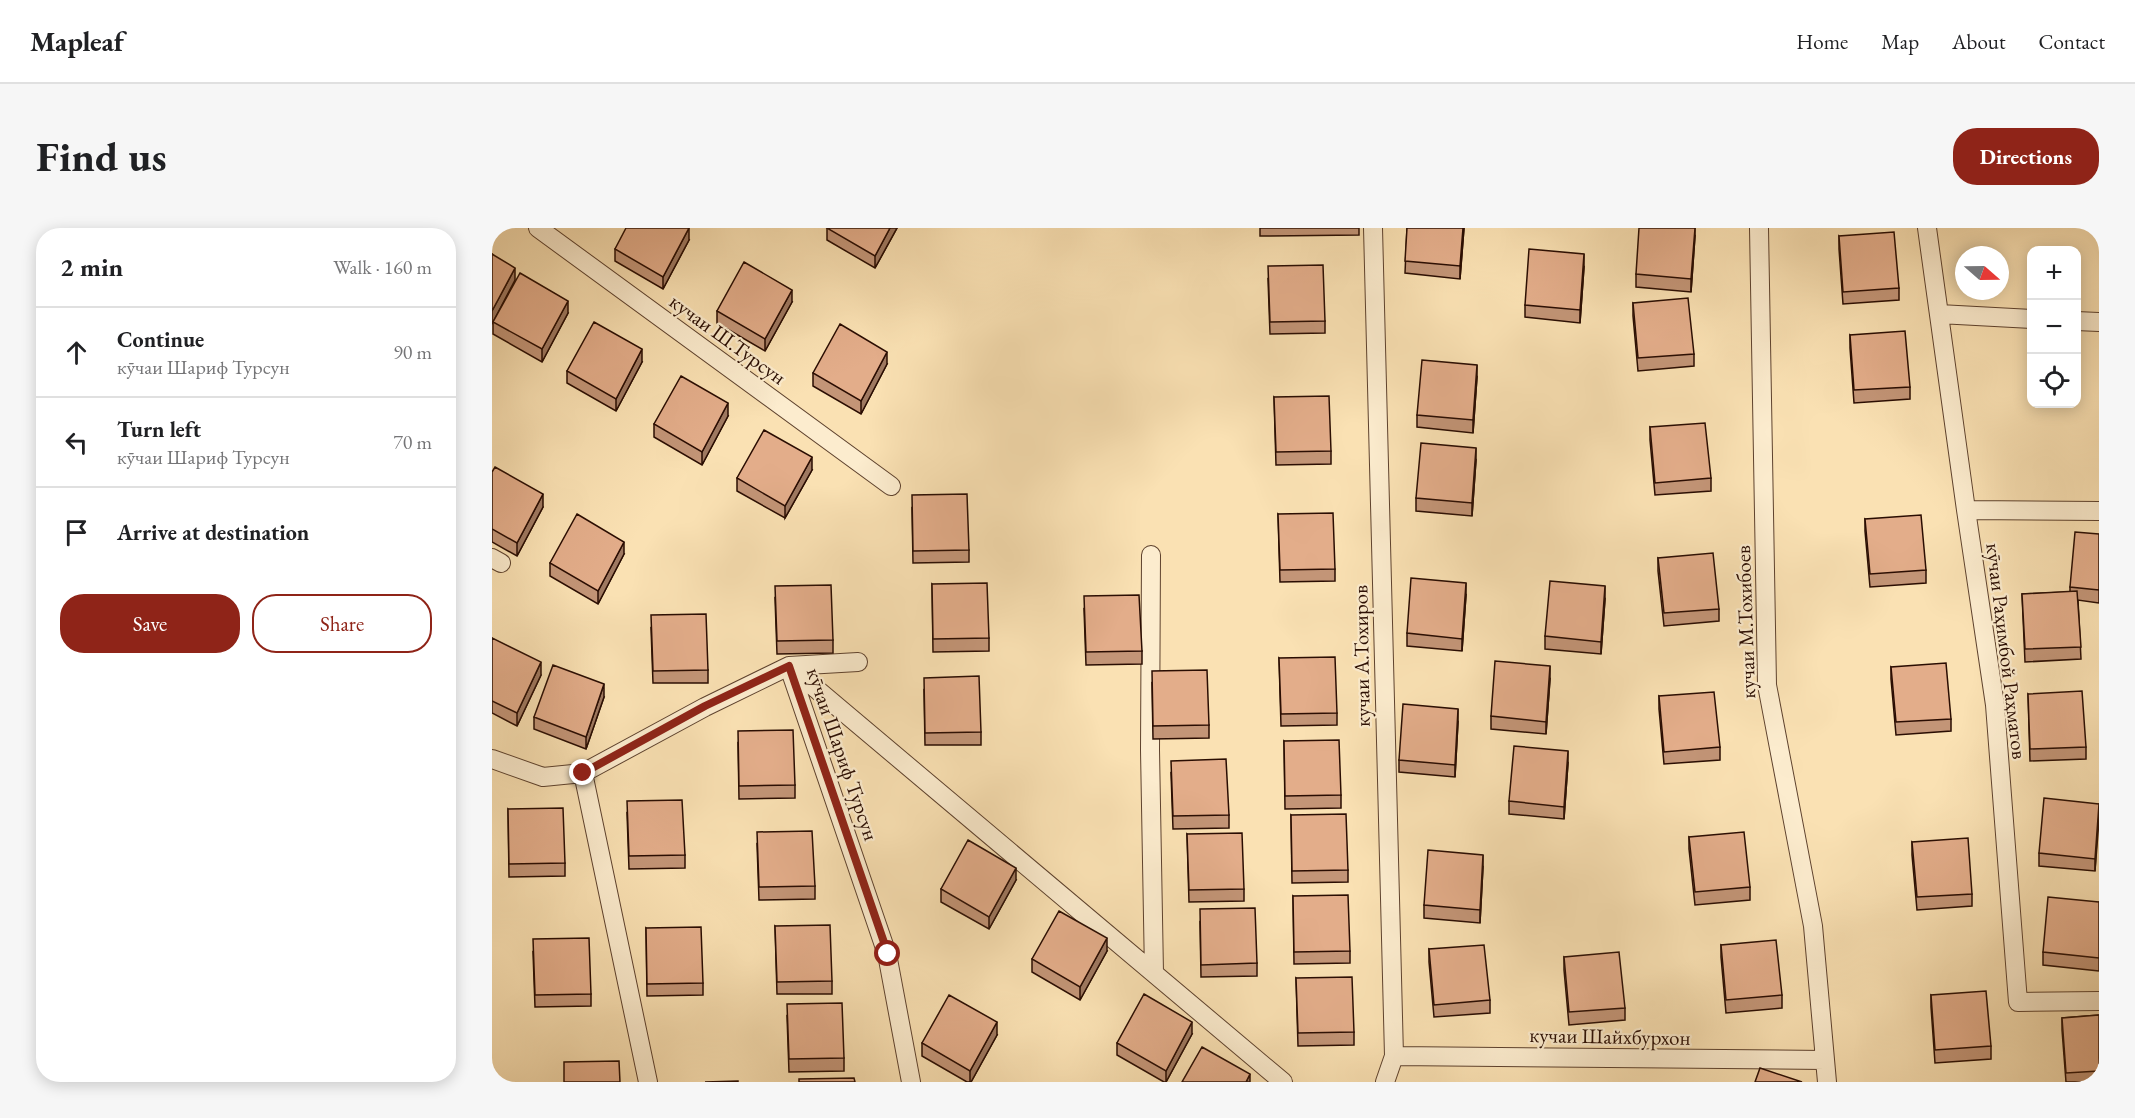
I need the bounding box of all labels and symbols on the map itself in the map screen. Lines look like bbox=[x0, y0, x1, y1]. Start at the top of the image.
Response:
north arrow bbox=[1955, 246, 2009, 300]
street label: кучаи Ш.Турсун bbox=[664, 288, 792, 390]
street label: кӯчаи Раҳимбой Раҳматов bbox=[1980, 541, 2034, 761]
street label: кучаи М.Тохибоев bbox=[1729, 545, 1761, 699]
street label: кучаи А.Тохиров bbox=[1346, 585, 1376, 727]
street label: кӯчаи Шариф Турсун bbox=[801, 664, 885, 844]
route end bbox=[569, 759, 595, 785]
route start bbox=[874, 940, 900, 966]
street label: кучаи Шайхбурхон bbox=[1529, 1021, 1691, 1051]

